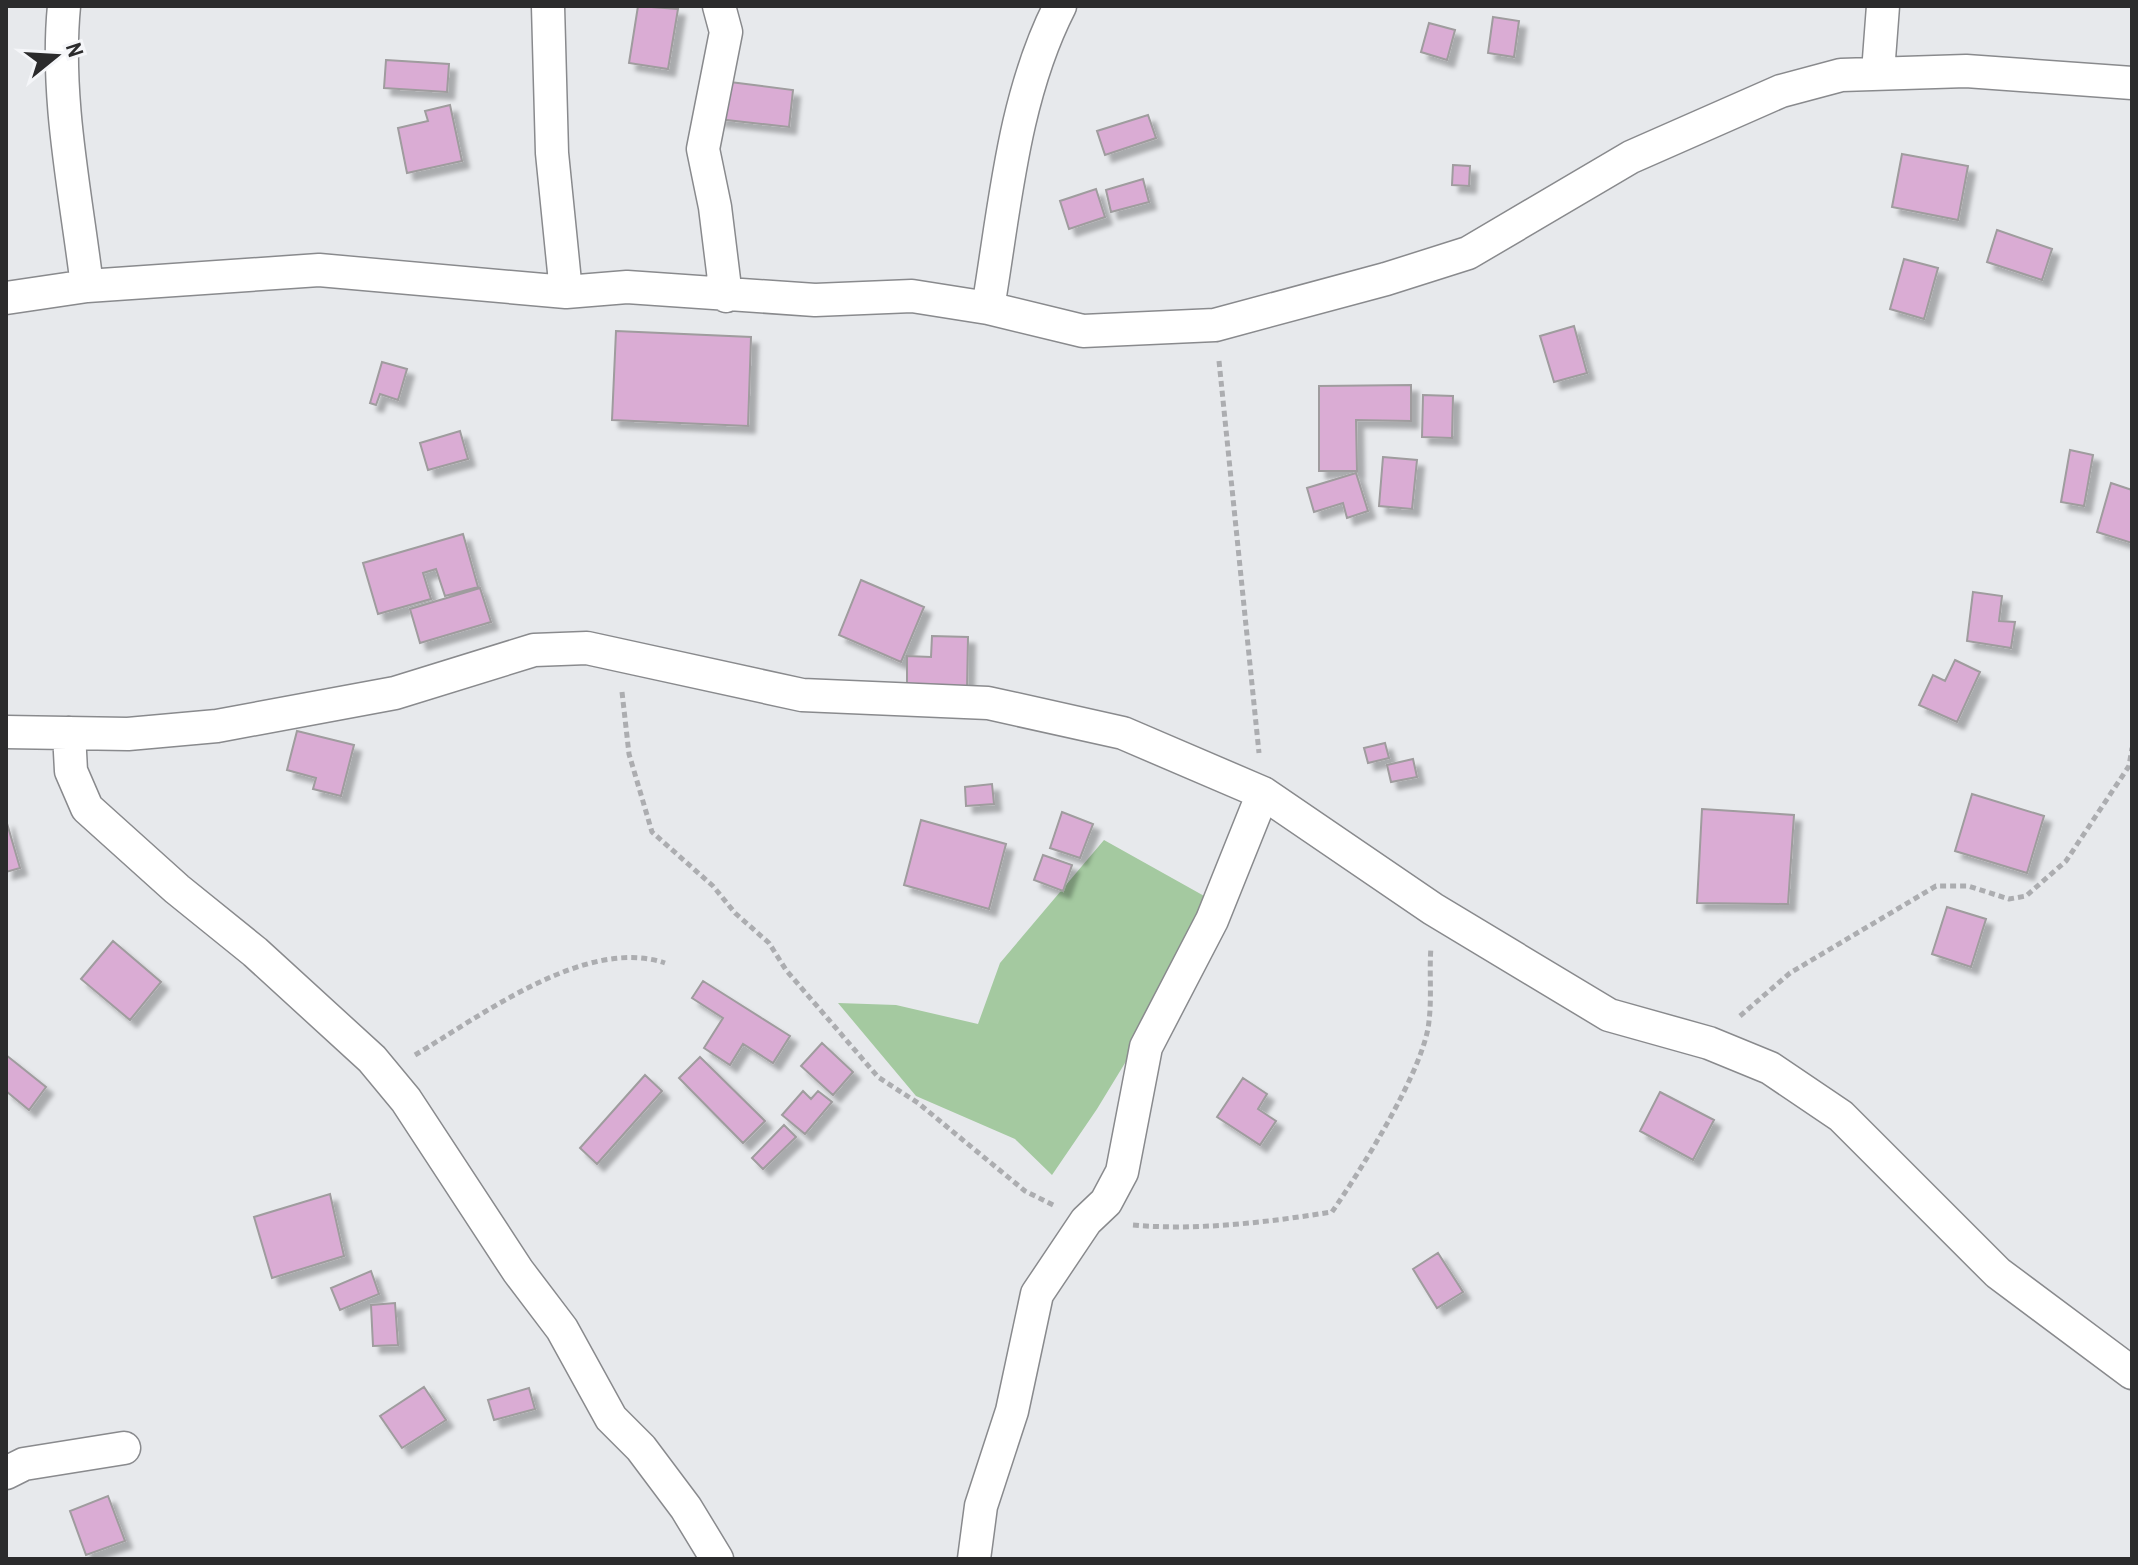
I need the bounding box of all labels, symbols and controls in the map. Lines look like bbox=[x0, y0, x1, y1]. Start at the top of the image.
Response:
north arrow bbox=[16, 16, 96, 96]
text: N bbox=[59, 39, 91, 61]

